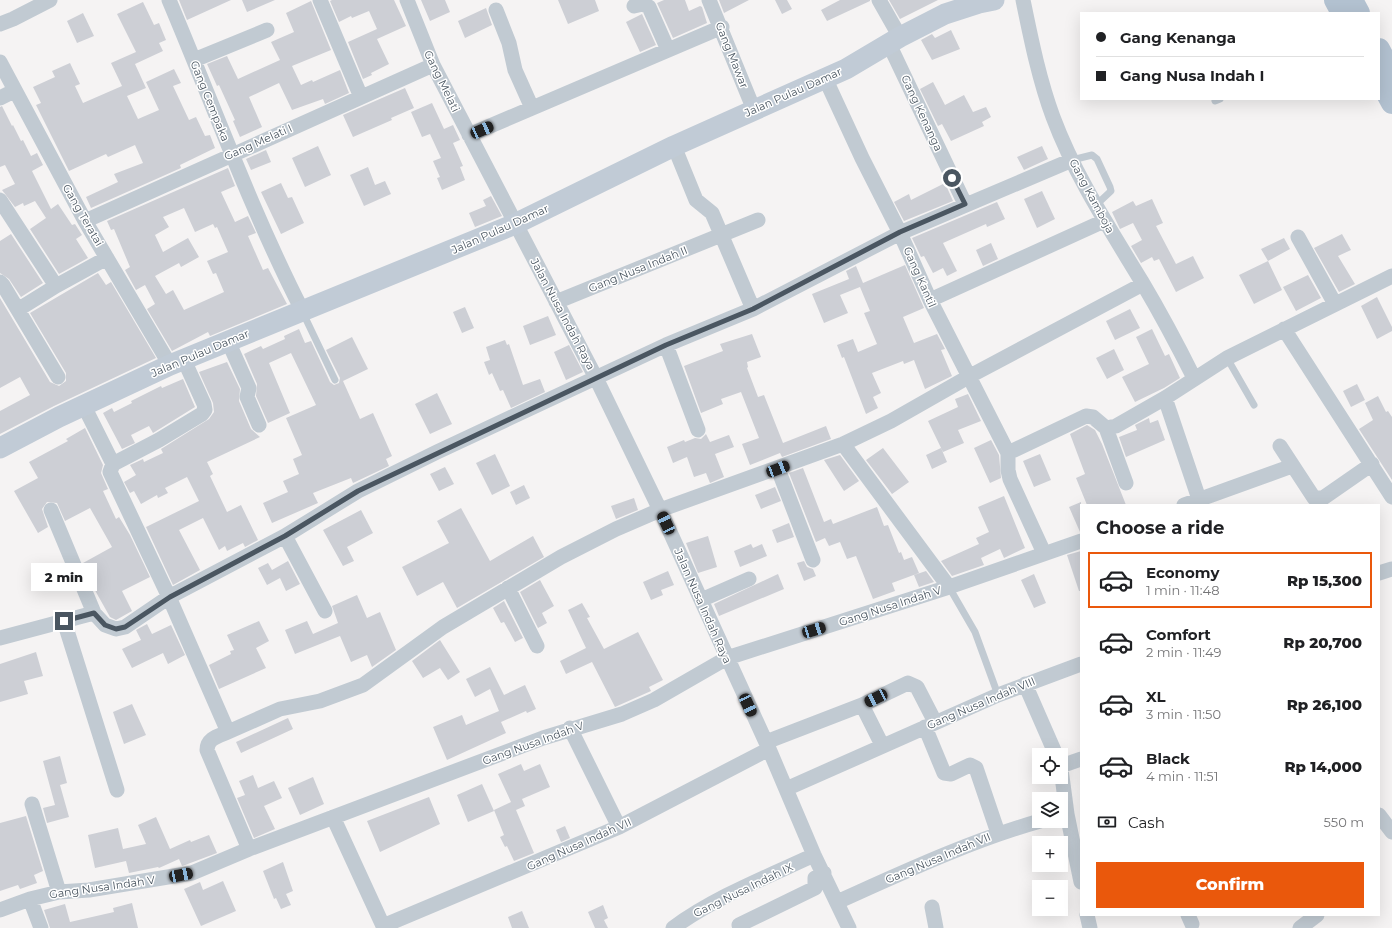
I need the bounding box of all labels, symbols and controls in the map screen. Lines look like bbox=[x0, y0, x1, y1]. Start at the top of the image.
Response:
street label: Gang Mawar bbox=[712, 20, 752, 90]
text: Gang Kenanga bbox=[1120, 28, 1236, 47]
street label: Gang Melati bbox=[421, 48, 463, 114]
street label: Gang Cempaka bbox=[187, 59, 233, 143]
street label: Jalan Pulau Damar bbox=[741, 64, 844, 120]
text: Gang Nusa Indah I bbox=[1120, 66, 1264, 85]
street label: Gang Kenanga bbox=[898, 73, 946, 153]
car bbox=[469, 120, 495, 140]
street label: Gang Melati I bbox=[222, 121, 294, 163]
street label: Gang Kamboja bbox=[1066, 156, 1118, 236]
route start bbox=[943, 169, 961, 187]
street label: Gang Teratai bbox=[60, 181, 106, 249]
street label: Jalan Pulau Damar bbox=[448, 201, 551, 257]
street label: Gang Nusa Indah II bbox=[586, 243, 690, 295]
street label: Gang Kantil bbox=[900, 245, 940, 309]
street label: Jalan Nusa Indah Raya bbox=[527, 255, 598, 372]
street label: Jalan Pulau Damar bbox=[148, 326, 251, 380]
car bbox=[765, 459, 791, 479]
car bbox=[655, 510, 677, 536]
text: Choose a ride bbox=[1096, 517, 1224, 539]
street label: Jalan Nusa Indah Raya bbox=[671, 545, 735, 666]
icon: car bbox=[1098, 562, 1134, 598]
callout: 2 min bbox=[31, 563, 97, 591]
text: Economy bbox=[1146, 563, 1219, 582]
text: 2 min bbox=[45, 569, 83, 585]
text: Rp 15,300 bbox=[1287, 571, 1362, 590]
text: 1 min · 11:48 bbox=[1146, 582, 1219, 598]
street label: Gang Nusa Indah V bbox=[837, 583, 943, 629]
route end bbox=[55, 612, 73, 630]
car bbox=[801, 621, 827, 639]
icon: car bbox=[1098, 624, 1134, 660]
text: Comfort bbox=[1146, 625, 1211, 644]
text: Rp 20,700 bbox=[1283, 633, 1362, 652]
text: 2 min · 11:49 bbox=[1146, 644, 1222, 660]
street label: Gang Nusa Indah VIII bbox=[925, 674, 1037, 732]
icon: car bbox=[1098, 686, 1134, 722]
car bbox=[863, 687, 889, 709]
text: XL bbox=[1146, 687, 1165, 706]
car bbox=[737, 692, 759, 718]
text: Rp 26,100 bbox=[1287, 695, 1362, 714]
text: 3 min · 11:50 bbox=[1146, 706, 1221, 722]
street label: Gang Nusa Indah V bbox=[481, 718, 586, 768]
map controls bbox=[1032, 748, 1068, 916]
button: locate bbox=[1032, 748, 1068, 784]
icon: car bbox=[1098, 748, 1134, 784]
text: Black bbox=[1146, 749, 1190, 768]
text: Rp 14,000 bbox=[1284, 757, 1362, 776]
text: 4 min · 11:51 bbox=[1146, 768, 1218, 784]
button: layers bbox=[1032, 792, 1068, 828]
icon: cash bbox=[1096, 811, 1118, 833]
text: Cash bbox=[1128, 813, 1165, 832]
text: 550 m bbox=[1324, 814, 1364, 830]
street label: Gang Nusa Indah VII bbox=[524, 815, 634, 873]
street label: Gang Nusa Indah VII bbox=[883, 829, 993, 887]
button: + bbox=[1032, 836, 1068, 872]
street label: Gang Nusa Indah IX bbox=[691, 859, 796, 920]
button: Confirm bbox=[1096, 862, 1364, 908]
car bbox=[168, 867, 194, 883]
street label: Gang Nusa Indah V bbox=[48, 873, 156, 901]
button: − bbox=[1032, 880, 1068, 916]

